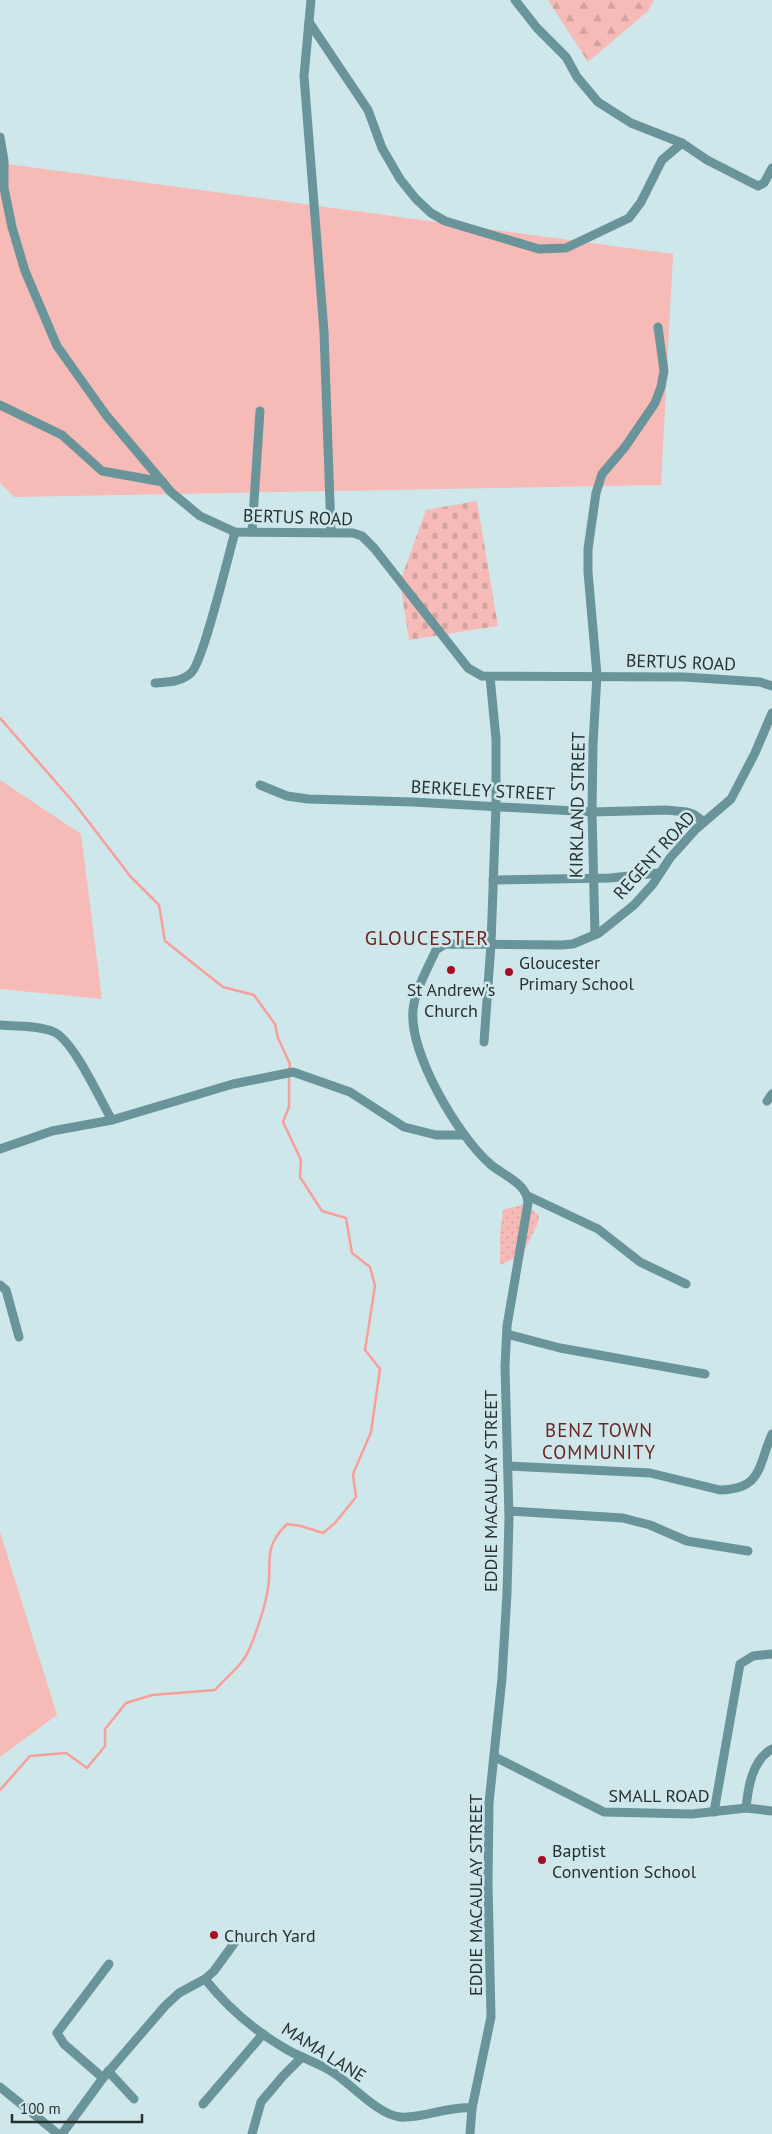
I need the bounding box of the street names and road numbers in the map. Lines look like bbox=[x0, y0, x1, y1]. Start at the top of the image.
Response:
street label: BERTUS ROAD bbox=[243, 504, 353, 530]
street label: BERTUS ROAD bbox=[626, 649, 736, 675]
street label: KIRKLAND STREET bbox=[564, 732, 590, 878]
street label: BERKELEY STREET bbox=[410, 775, 556, 805]
street label: REGENT ROAD bbox=[608, 806, 700, 904]
street label: EDDIE MACAULAY STREET bbox=[479, 1390, 502, 1592]
street label: SMALL ROAD bbox=[608, 1784, 710, 1807]
street label: EDDIE MACAULAY STREET bbox=[464, 1794, 487, 1996]
street label: MAMA LANE bbox=[277, 2017, 371, 2087]

